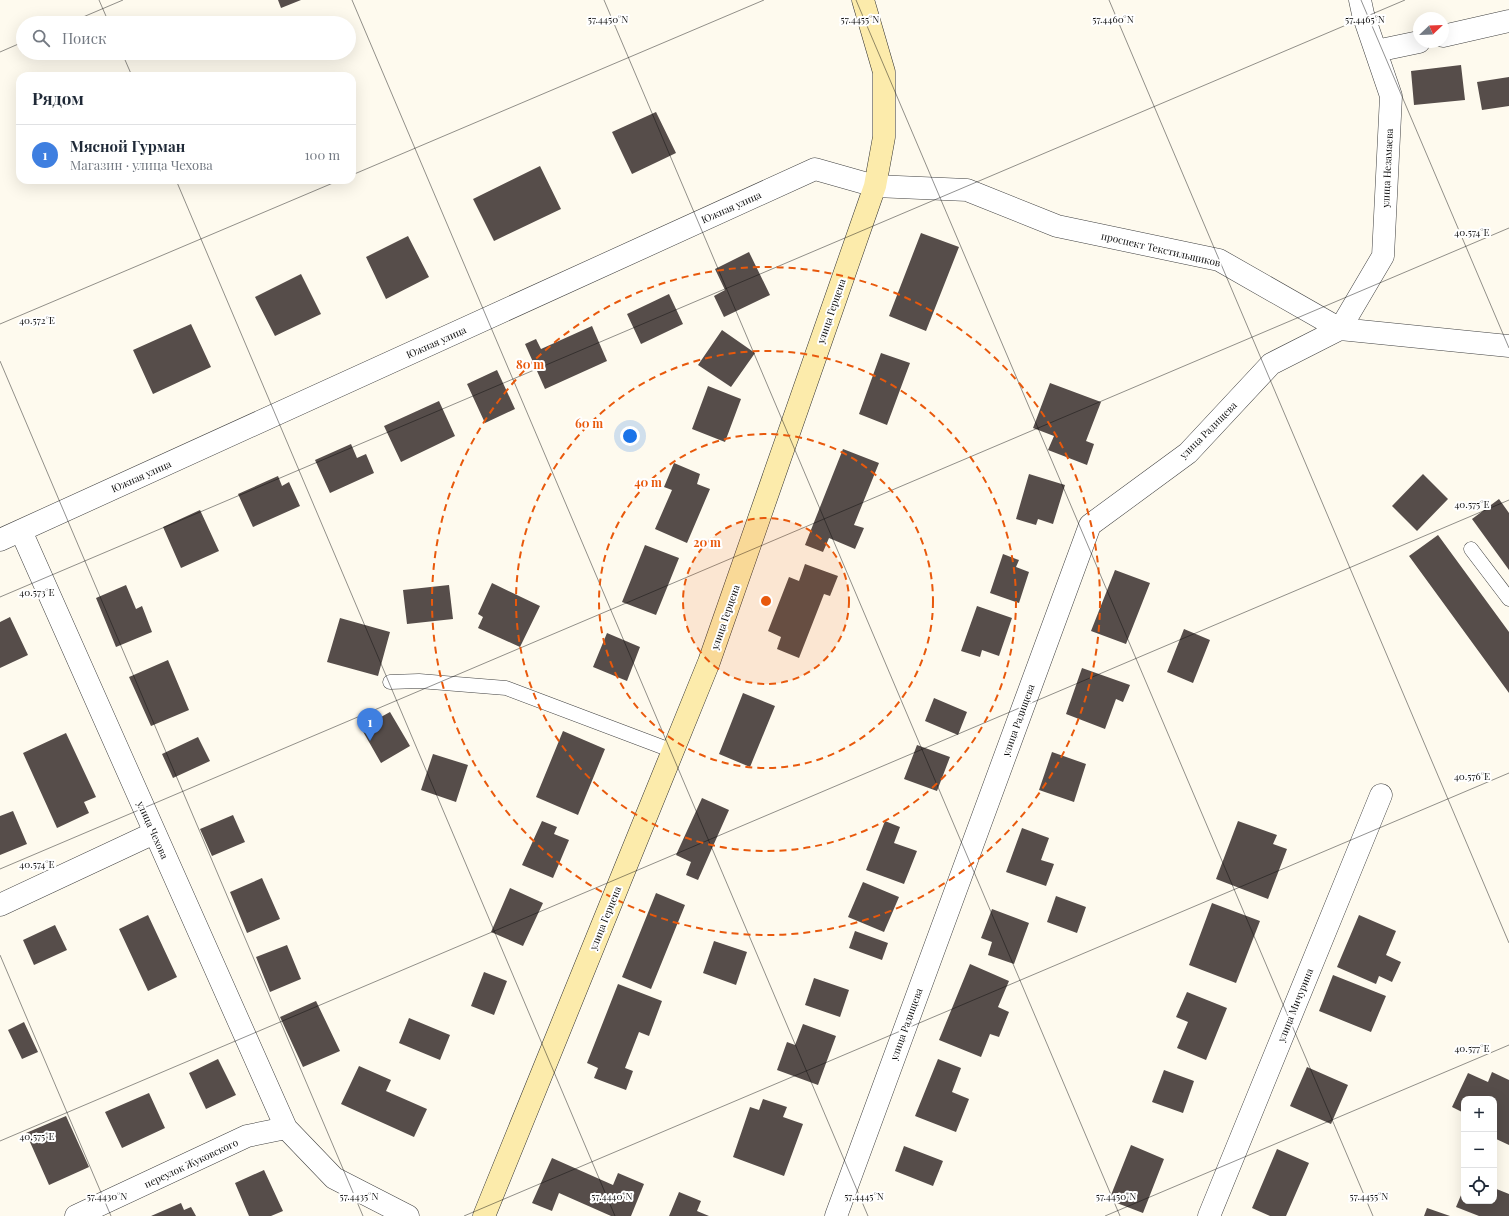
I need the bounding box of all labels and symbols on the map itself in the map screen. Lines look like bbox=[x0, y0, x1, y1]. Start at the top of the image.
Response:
text: 57.4450°N bbox=[588, 12, 628, 26]
text: 57.4455°N bbox=[841, 12, 879, 26]
text: 57.4460°N bbox=[1092, 12, 1134, 26]
text: 57.4465°N bbox=[1345, 12, 1385, 26]
north arrow bbox=[1413, 12, 1449, 48]
street label: улица Незамаева bbox=[1378, 128, 1396, 209]
street label: Южная улица bbox=[699, 187, 763, 226]
text: 40.574°E bbox=[1454, 225, 1490, 239]
street label: проспект Текстильщиков bbox=[1100, 228, 1223, 270]
street label: улица Герцена bbox=[813, 277, 849, 346]
text: 40.572°E bbox=[19, 313, 55, 327]
street label: Южная улица bbox=[404, 322, 468, 361]
text: 80 m bbox=[516, 356, 544, 372]
street label: улица Радищева bbox=[1176, 398, 1240, 462]
text: 60 m bbox=[575, 415, 603, 431]
your location bbox=[620, 426, 640, 446]
street label: Южная улица bbox=[109, 456, 173, 495]
text: 40 m bbox=[634, 474, 662, 490]
text: 40.575°E bbox=[1454, 497, 1490, 511]
text: 20 m bbox=[693, 534, 721, 550]
street label: улица Герцена bbox=[707, 583, 743, 652]
text: 40.573°E bbox=[19, 585, 55, 599]
centre of rings bbox=[759, 594, 773, 608]
street label: улица Радищева bbox=[998, 682, 1038, 759]
pin: 1 bbox=[357, 708, 383, 741]
text: 40.576°E bbox=[1454, 769, 1490, 783]
street label: улица Чехова bbox=[134, 798, 172, 861]
text: 40.574°E bbox=[19, 857, 55, 871]
street label: улица Герцена bbox=[585, 884, 624, 953]
street label: улица Мичурина bbox=[1273, 966, 1316, 1045]
street label: улица Радищева bbox=[886, 986, 926, 1063]
text: 40.577°E bbox=[1454, 1041, 1490, 1055]
text: 40.575°E bbox=[19, 1129, 55, 1143]
street label: переулок Жуковского bbox=[142, 1135, 241, 1191]
text: 57.4430°N bbox=[87, 1189, 127, 1203]
text: 57.4435°N bbox=[339, 1189, 379, 1203]
text: 57.4440°N bbox=[591, 1189, 633, 1203]
text: 57.4445°N bbox=[844, 1189, 884, 1203]
text: 57.4450°N bbox=[1096, 1189, 1136, 1203]
text: 57.4455°N bbox=[1350, 1189, 1388, 1203]

